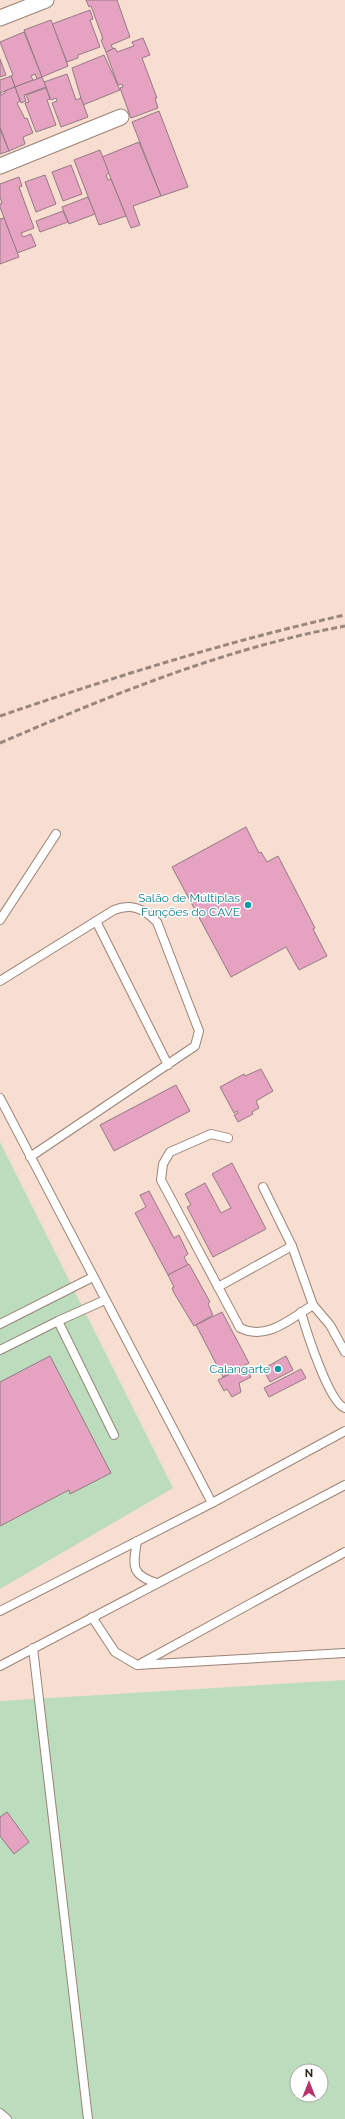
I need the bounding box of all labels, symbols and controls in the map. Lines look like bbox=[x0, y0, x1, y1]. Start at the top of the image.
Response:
place label: Salão de Múltiplas Funções do CAVE bbox=[138, 891, 240, 919]
marker: Salão de Múltiplas Funções do CAVE bbox=[243, 900, 253, 910]
place label: Calangarte bbox=[209, 1362, 270, 1376]
marker: Calangarte bbox=[273, 1364, 283, 1374]
north arrow bbox=[289, 2063, 329, 2103]
text: N bbox=[305, 2067, 313, 2080]

